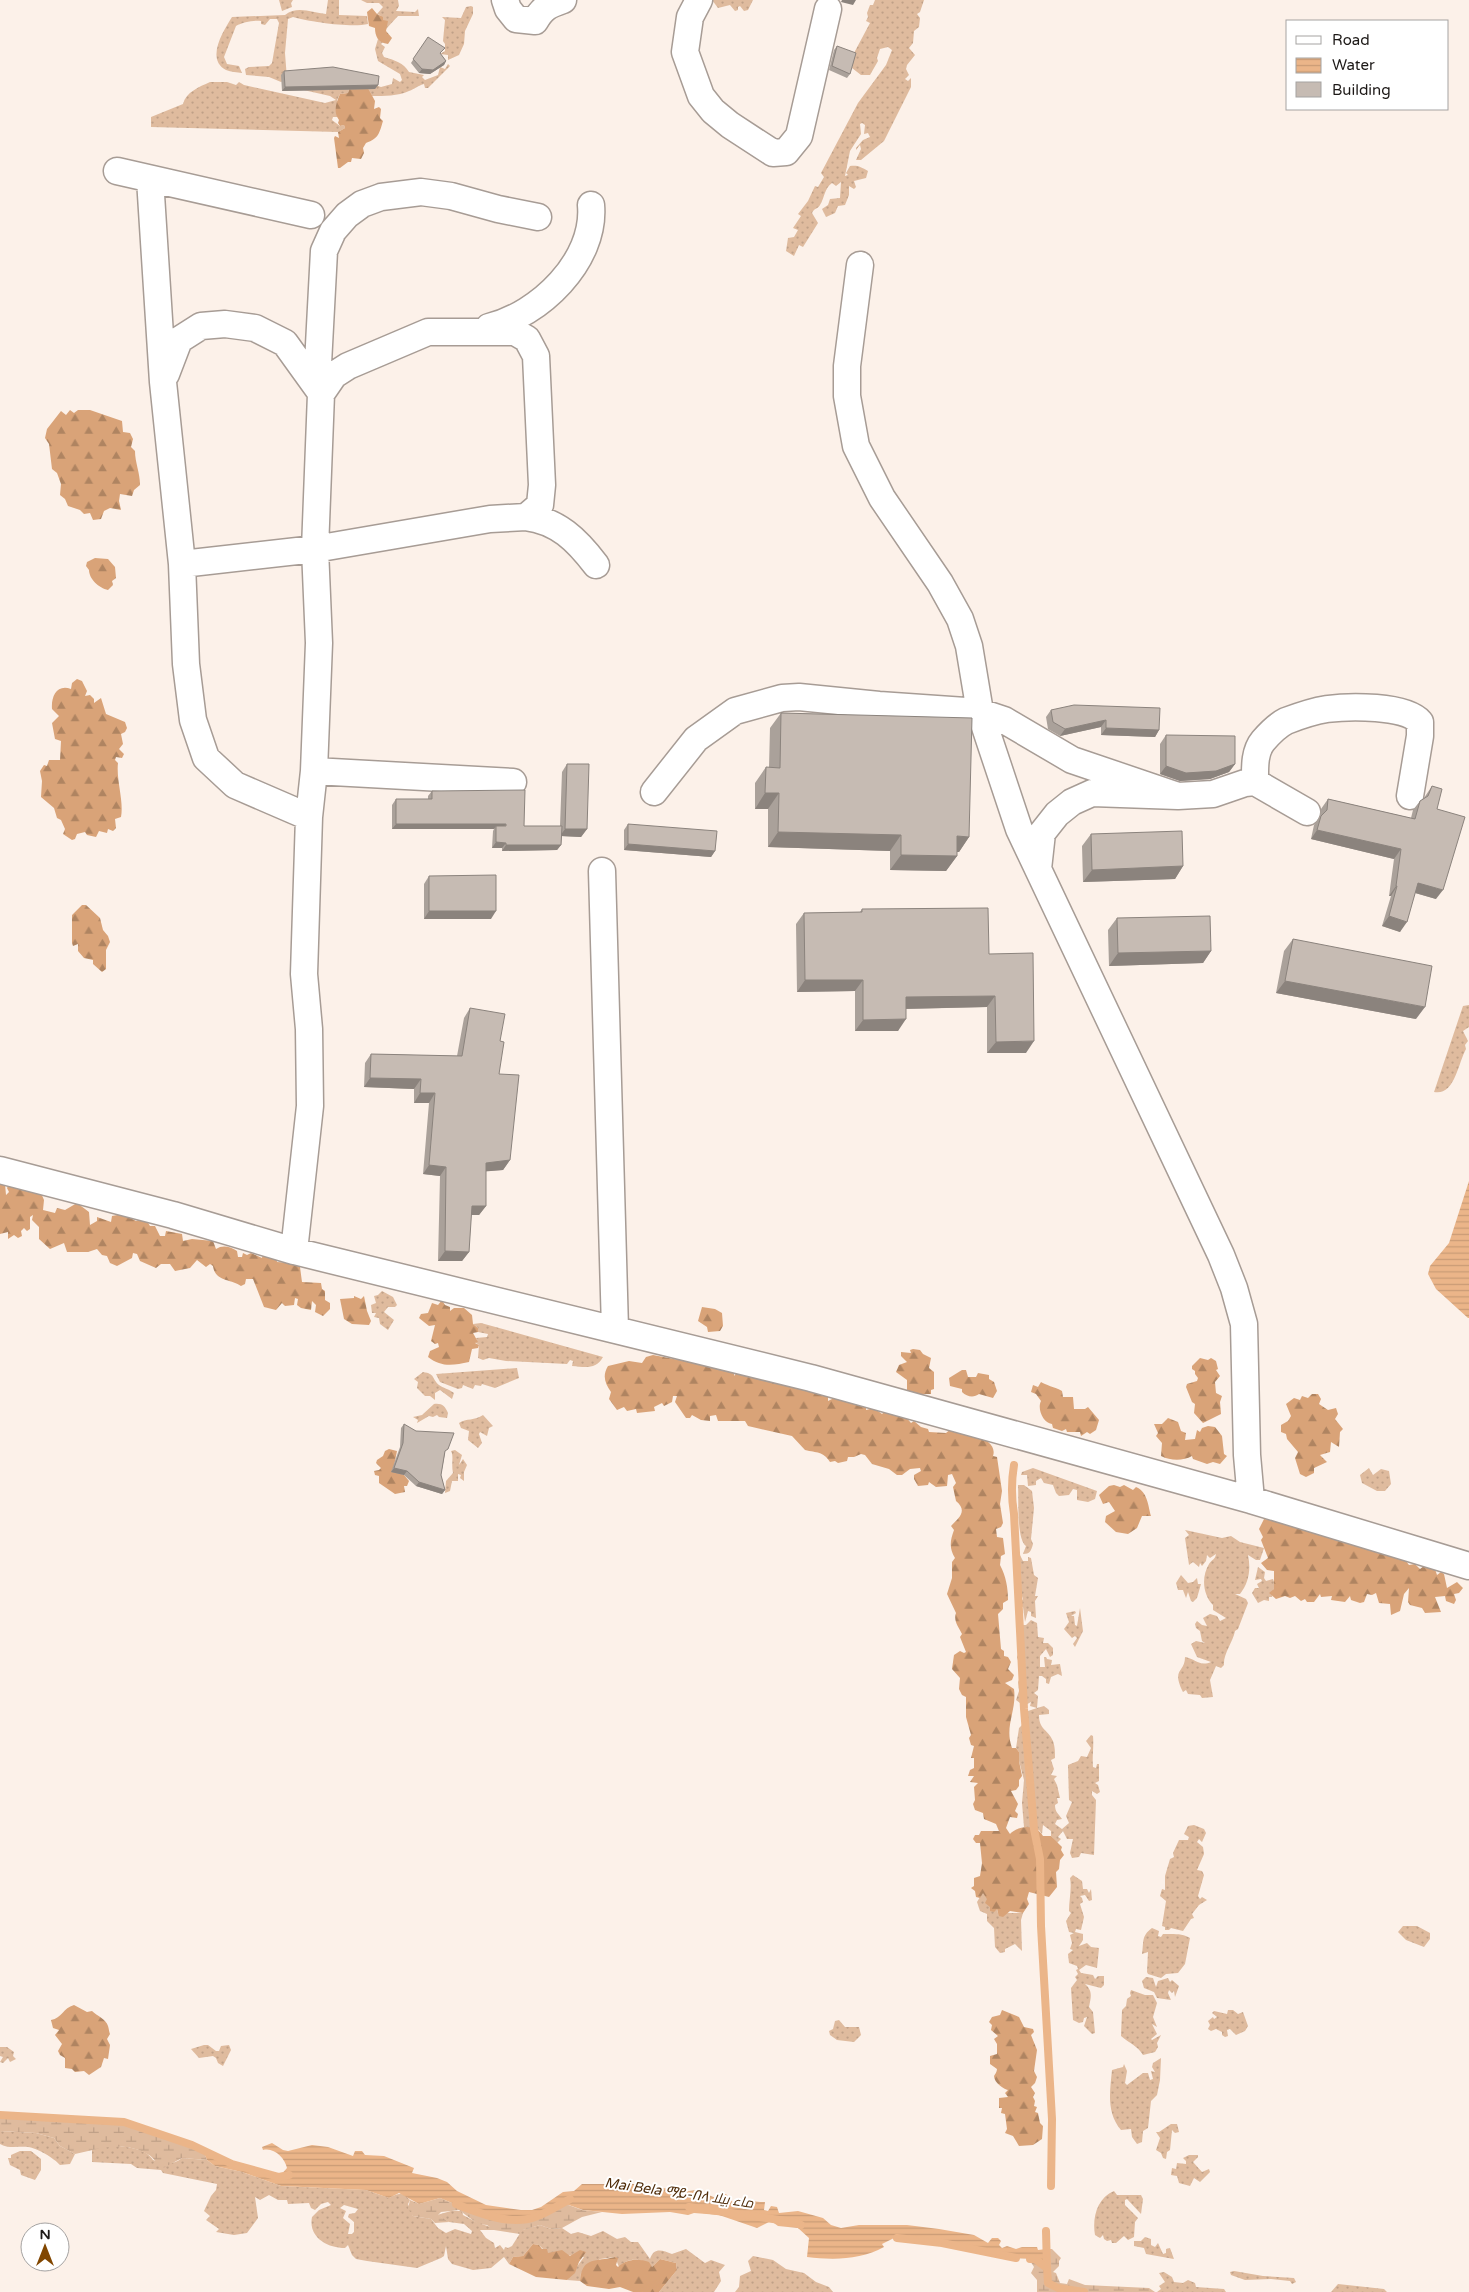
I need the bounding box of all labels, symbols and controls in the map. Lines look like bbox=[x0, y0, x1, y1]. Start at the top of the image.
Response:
legend bbox=[1286, 20, 1449, 110]
text: Road bbox=[1332, 31, 1370, 49]
text: Water bbox=[1332, 56, 1375, 74]
text: Building bbox=[1332, 81, 1391, 99]
water label: Mai Bela ማይ-በላ ماء بيلا bbox=[603, 2174, 756, 2212]
north arrow bbox=[20, 2222, 70, 2272]
text: N bbox=[39, 2226, 51, 2243]

